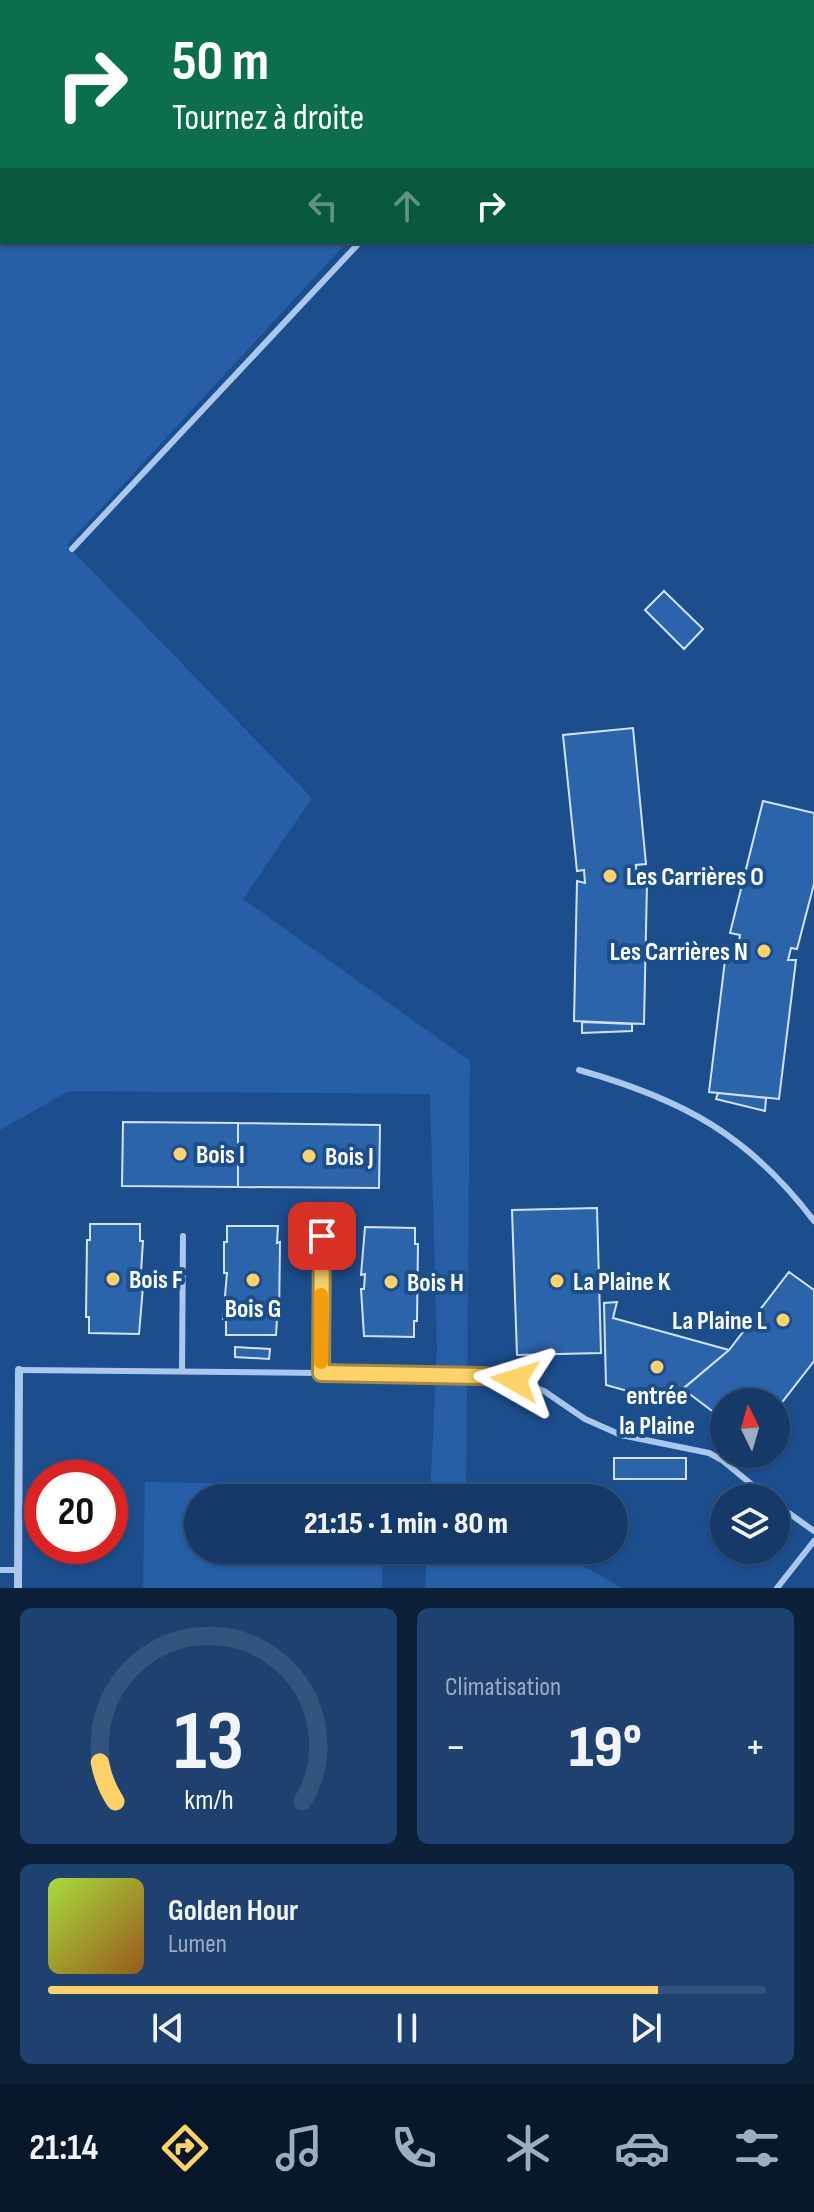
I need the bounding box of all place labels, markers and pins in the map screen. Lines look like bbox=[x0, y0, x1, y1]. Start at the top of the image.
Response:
place label: Les Carrières O bbox=[626, 862, 764, 893]
marker: Les Carrières O bbox=[601, 867, 619, 885]
place label: Les Carrières N bbox=[610, 937, 748, 968]
marker: Les Carrières N bbox=[755, 942, 773, 960]
place label: Bois I bbox=[196, 1140, 245, 1171]
place label: Bois J bbox=[325, 1142, 374, 1173]
marker: Bois I bbox=[171, 1145, 189, 1163]
marker: Bois J bbox=[300, 1147, 318, 1165]
pin bbox=[288, 1202, 356, 1270]
place label: Bois F bbox=[129, 1265, 183, 1296]
place label: La Plaine K bbox=[573, 1267, 671, 1298]
place label: Bois H bbox=[407, 1268, 464, 1299]
marker: Bois F bbox=[104, 1270, 122, 1288]
marker: Bois G bbox=[244, 1271, 262, 1289]
marker: La Plaine K bbox=[548, 1272, 566, 1290]
marker: Bois H bbox=[382, 1273, 400, 1291]
place label: Bois G bbox=[225, 1294, 281, 1325]
place label: La Plaine L bbox=[672, 1306, 767, 1337]
marker: La Plaine L bbox=[774, 1311, 792, 1329]
marker: entrée la Plaine bbox=[648, 1358, 666, 1376]
place label: entrée la Plaine bbox=[619, 1381, 695, 1442]

